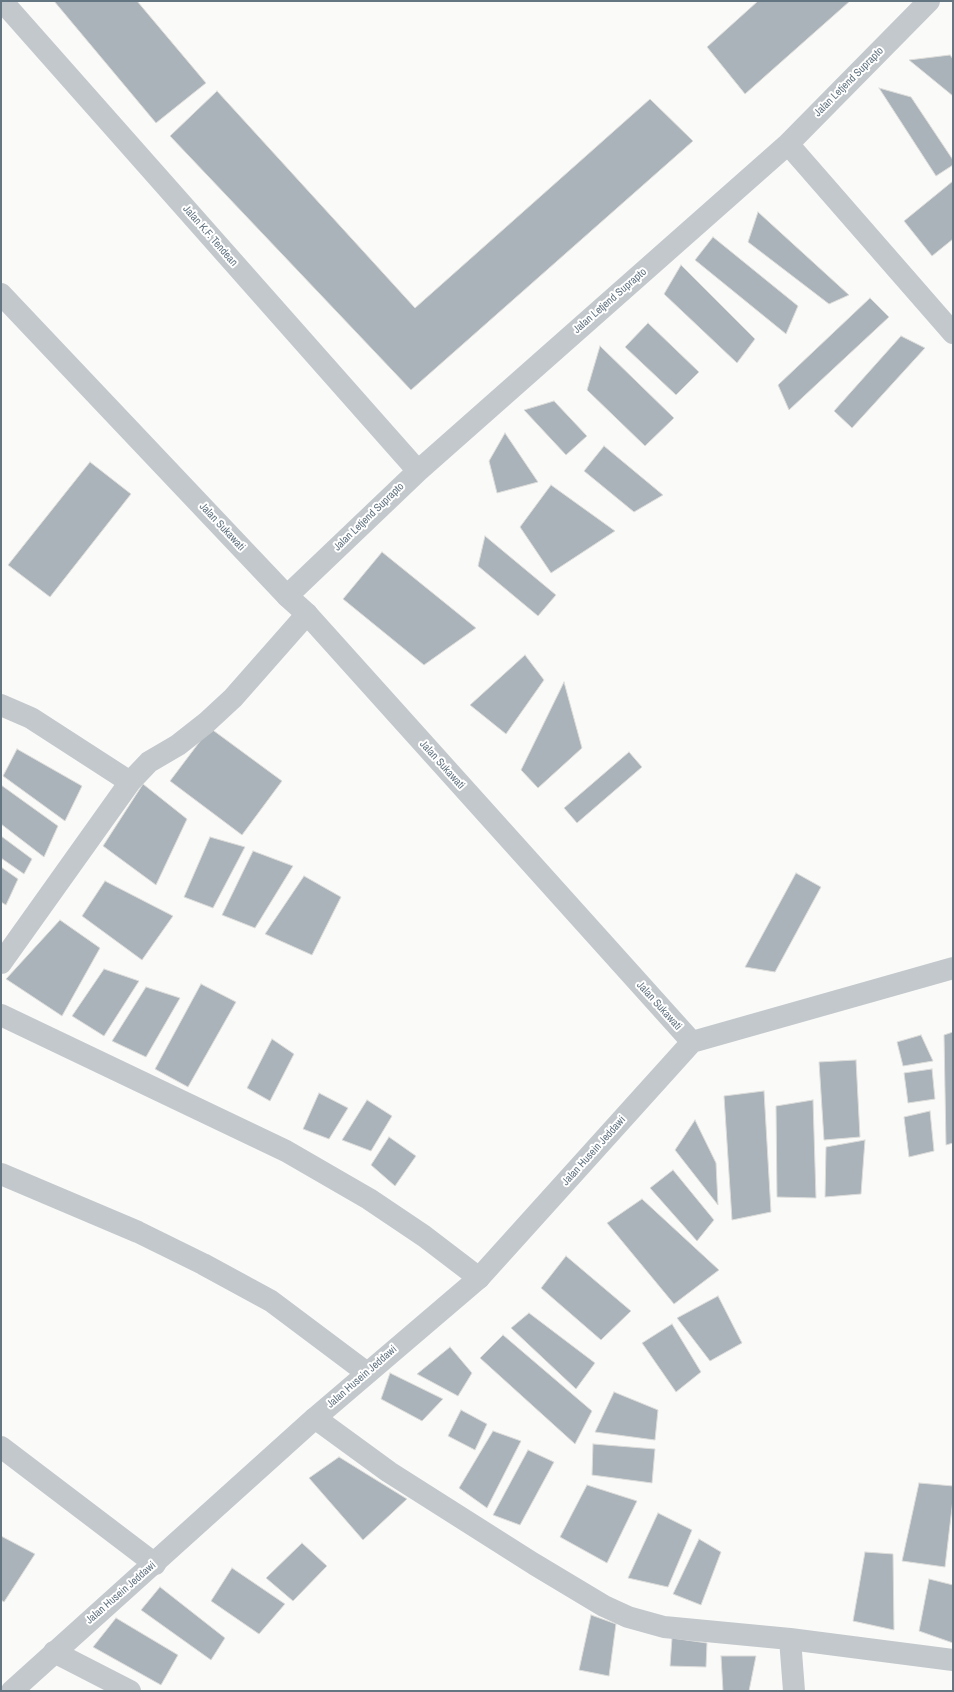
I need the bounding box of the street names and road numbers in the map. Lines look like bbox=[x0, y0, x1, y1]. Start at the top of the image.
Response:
street label: Jalan Letjend Suprapto bbox=[812, 45, 886, 119]
street label: Jalan K.F. Tendean bbox=[180, 203, 240, 269]
street label: Jalan Letjend Suprapto bbox=[571, 266, 649, 336]
street label: Jalan Letjend Suprapto bbox=[331, 480, 407, 554]
street label: Jalan Sukawati bbox=[196, 500, 248, 554]
street label: Jalan Sukawati bbox=[417, 738, 467, 792]
street label: Jalan Sukawati bbox=[634, 979, 684, 1033]
street label: Jalan Husein Jeddawi bbox=[559, 1114, 629, 1188]
street label: Jalan Husein Jeddawi bbox=[324, 1343, 400, 1411]
street label: Jalan Husein Jeddawi bbox=[83, 1559, 159, 1627]

